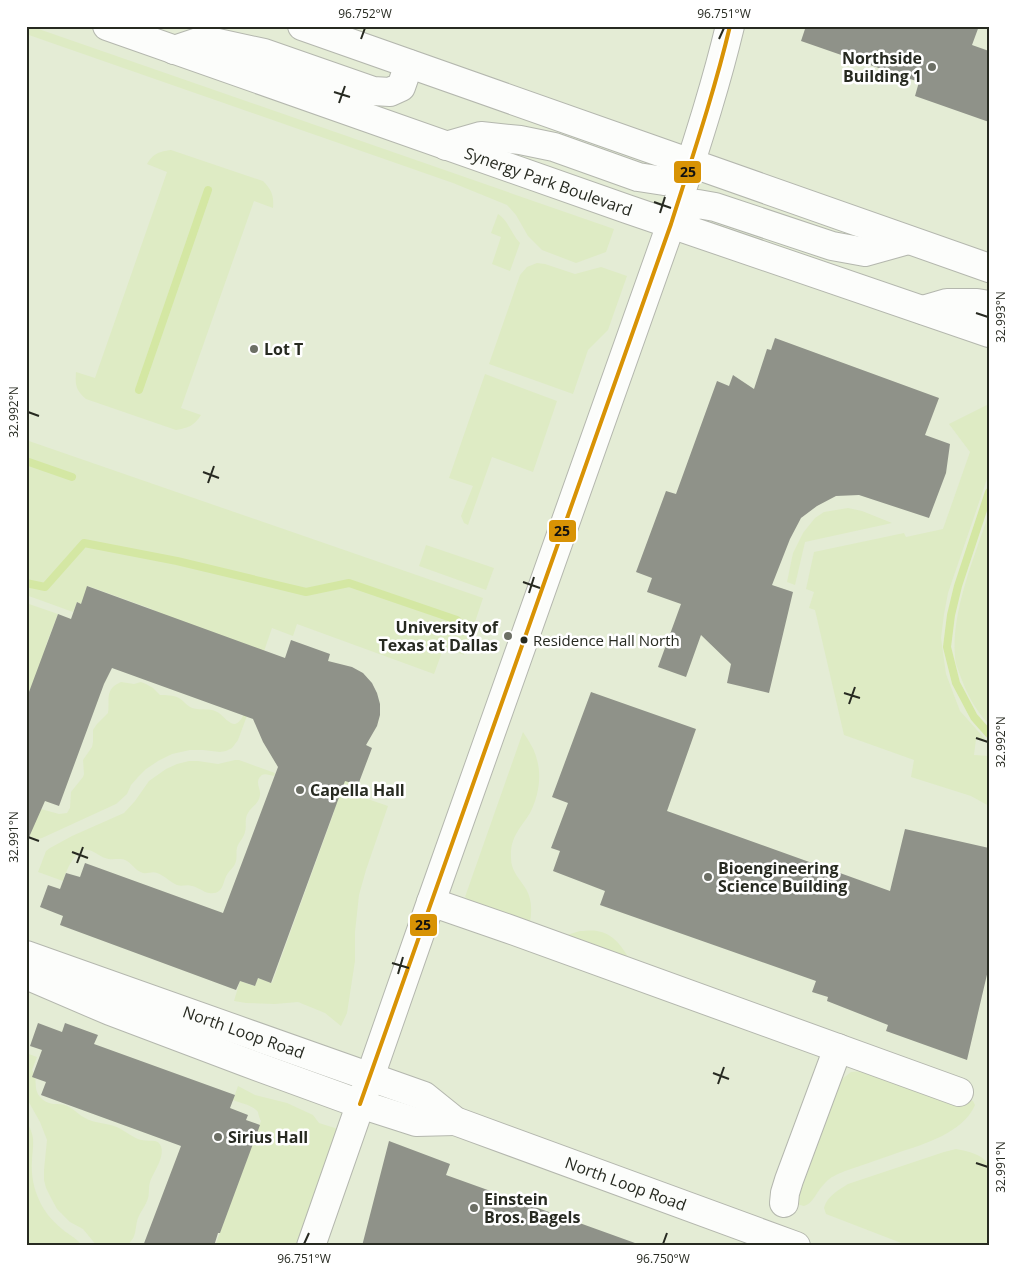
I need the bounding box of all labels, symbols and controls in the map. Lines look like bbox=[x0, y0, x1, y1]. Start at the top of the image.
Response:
text: 96.752°W bbox=[338, 5, 392, 22]
text: 96.751°W bbox=[697, 5, 751, 22]
place label: Northside Building 1 bbox=[842, 47, 922, 87]
marker: Northside Building 1 bbox=[926, 61, 938, 73]
street label: Synergy Park Boulevard bbox=[461, 142, 635, 221]
line badge: 25 bbox=[673, 160, 702, 184]
text: 25 bbox=[680, 162, 696, 181]
text: 32.993°N bbox=[992, 291, 1009, 343]
place label: Lot T bbox=[264, 338, 303, 360]
marker: Lot T bbox=[248, 343, 260, 355]
text: 32.992°N bbox=[5, 386, 22, 438]
line badge: 25 bbox=[548, 519, 577, 543]
text: 25 bbox=[554, 521, 570, 540]
place label: University of Texas at Dallas bbox=[379, 616, 499, 656]
marker: University of Texas at Dallas bbox=[502, 630, 514, 642]
place label: Residence Hall North bbox=[533, 630, 680, 650]
marker: Residence Hall North bbox=[519, 635, 529, 645]
text: 32.992°N bbox=[992, 716, 1009, 768]
place label: Capella Hall bbox=[310, 779, 405, 801]
marker: Capella Hall bbox=[294, 784, 306, 796]
text: 32.991°N bbox=[5, 811, 22, 863]
place label: Bioengineering Science Building bbox=[718, 857, 847, 897]
marker: Bioengineering Science Building bbox=[702, 871, 714, 883]
line badge: 25 bbox=[409, 913, 438, 937]
text: 25 bbox=[415, 915, 431, 934]
street label: North Loop Road bbox=[180, 1000, 308, 1064]
place label: Sirius Hall bbox=[228, 1126, 308, 1148]
marker: Sirius Hall bbox=[212, 1131, 224, 1143]
text: 32.991°N bbox=[992, 1141, 1009, 1193]
street label: North Loop Road bbox=[562, 1151, 690, 1216]
place label: Einstein Bros. Bagels bbox=[484, 1188, 580, 1228]
marker: Einstein Bros. Bagels bbox=[468, 1202, 480, 1214]
text: 96.751°W bbox=[277, 1250, 331, 1267]
text: 96.750°W bbox=[636, 1250, 690, 1267]

